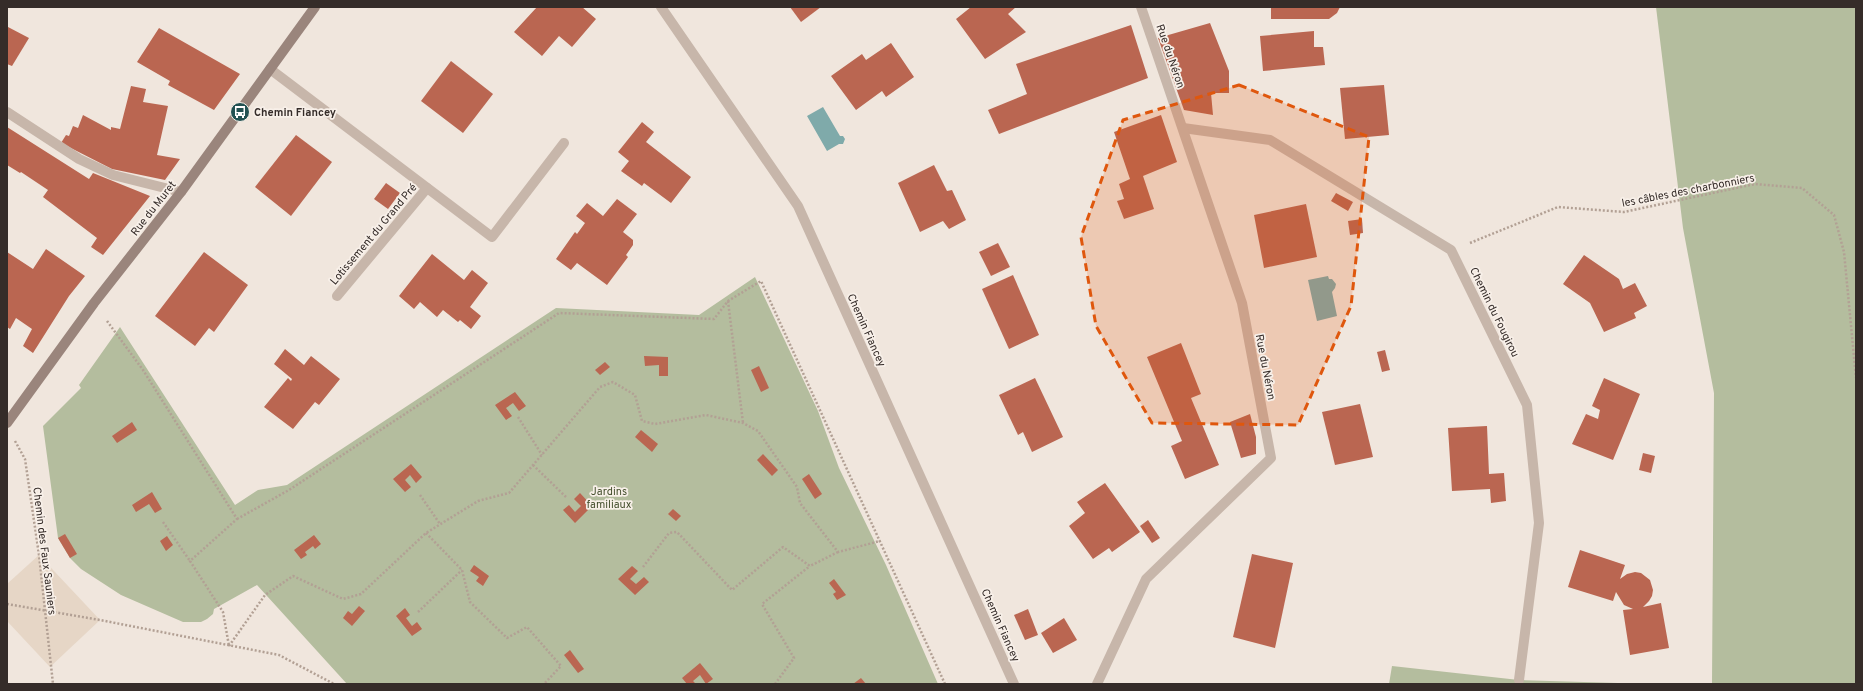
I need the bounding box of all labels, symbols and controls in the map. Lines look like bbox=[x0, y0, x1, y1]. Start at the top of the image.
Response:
street label: Rue du Néron bbox=[1153, 22, 1188, 90]
bus stop icon: Chemin Fiancey bbox=[229, 101, 251, 123]
place label: Chemin Fiancey bbox=[254, 106, 336, 120]
street label: les câbles des charbonniers bbox=[1621, 171, 1756, 211]
street label: Rue du Muret bbox=[128, 178, 180, 239]
street label: Lotissement du Grand Pré bbox=[327, 181, 420, 288]
street label: Chemin du Fougirou bbox=[1466, 265, 1522, 360]
street label: Chemin Fiancey bbox=[844, 292, 889, 369]
street label: Rue du Néron bbox=[1252, 333, 1278, 401]
park label: Jardins familiaux bbox=[586, 485, 632, 512]
street label: Chemin des Faux Sauniers bbox=[29, 486, 59, 616]
street label: Chemin Fiancey bbox=[978, 587, 1023, 664]

